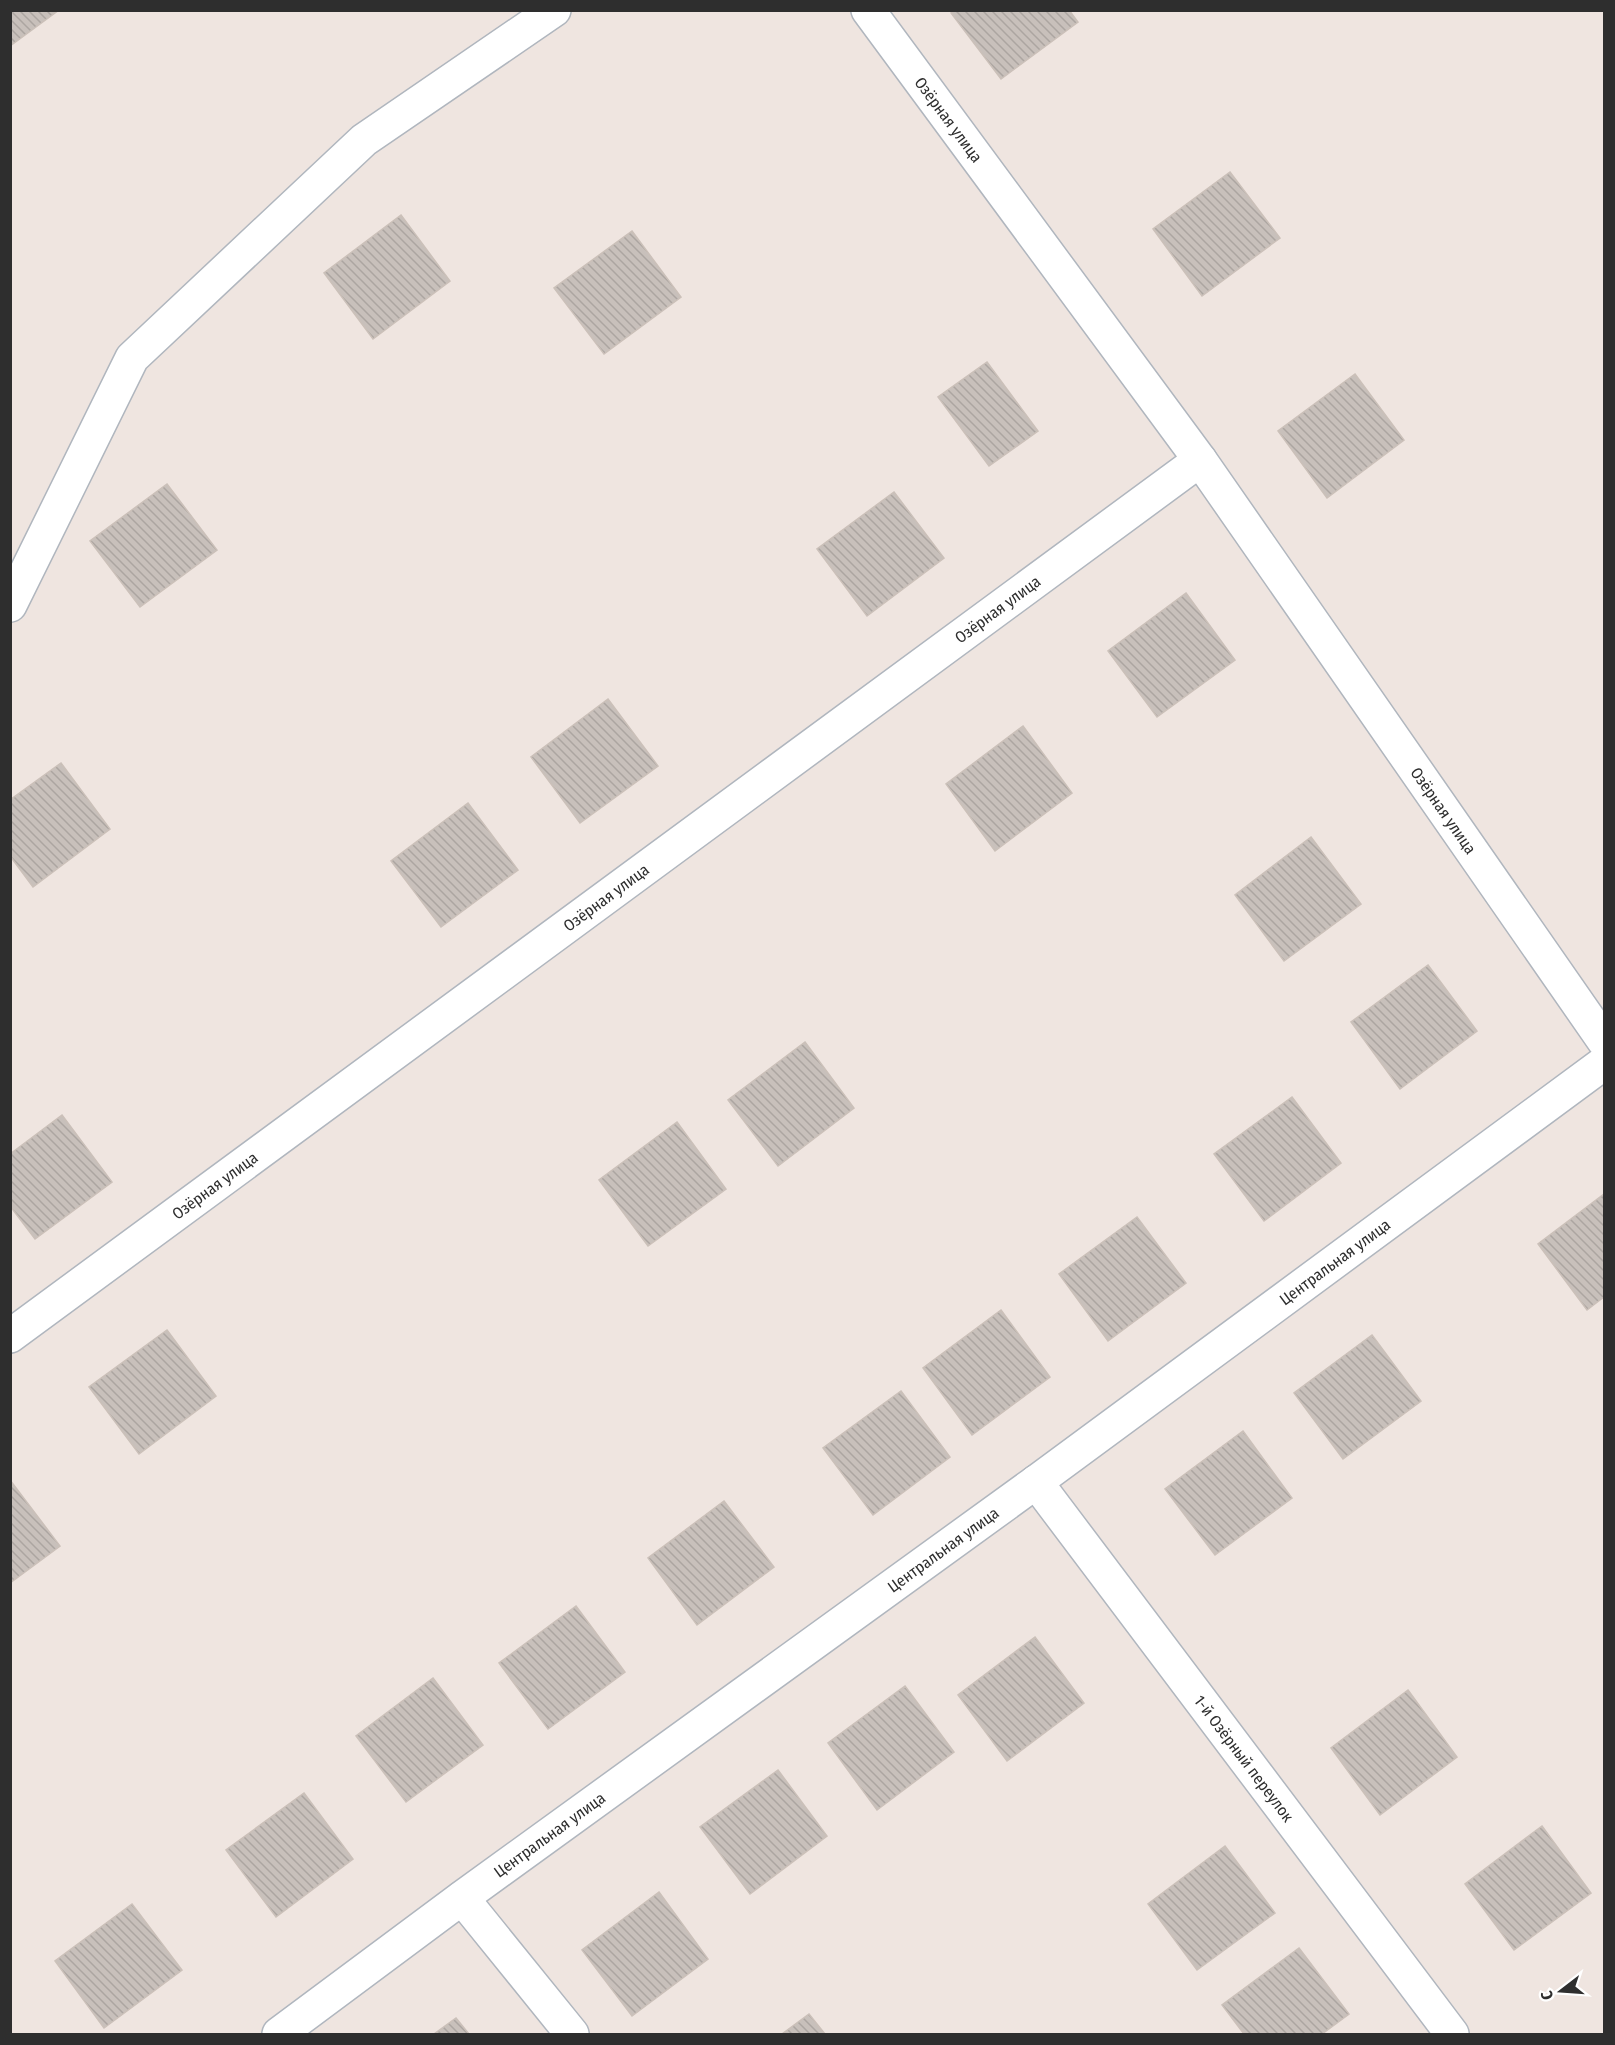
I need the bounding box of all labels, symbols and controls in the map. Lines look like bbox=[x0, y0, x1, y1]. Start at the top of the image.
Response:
street label: Озёрная улица bbox=[911, 73, 987, 166]
street label: Озёрная улица bbox=[951, 571, 1044, 647]
street label: Озёрная улица bbox=[1407, 763, 1481, 858]
street label: Озёрная улица bbox=[559, 859, 653, 935]
street label: Озёрная улица bbox=[168, 1148, 261, 1223]
street label: Центральная улица bbox=[1276, 1215, 1394, 1309]
street label: Центральная улица bbox=[884, 1503, 1002, 1596]
street label: 1-й Озёрный переулок bbox=[1191, 1691, 1298, 1826]
street label: Центральная улица bbox=[490, 1788, 609, 1881]
north arrow bbox=[1531, 1961, 1591, 2021]
text: С bbox=[1537, 1988, 1557, 2002]

